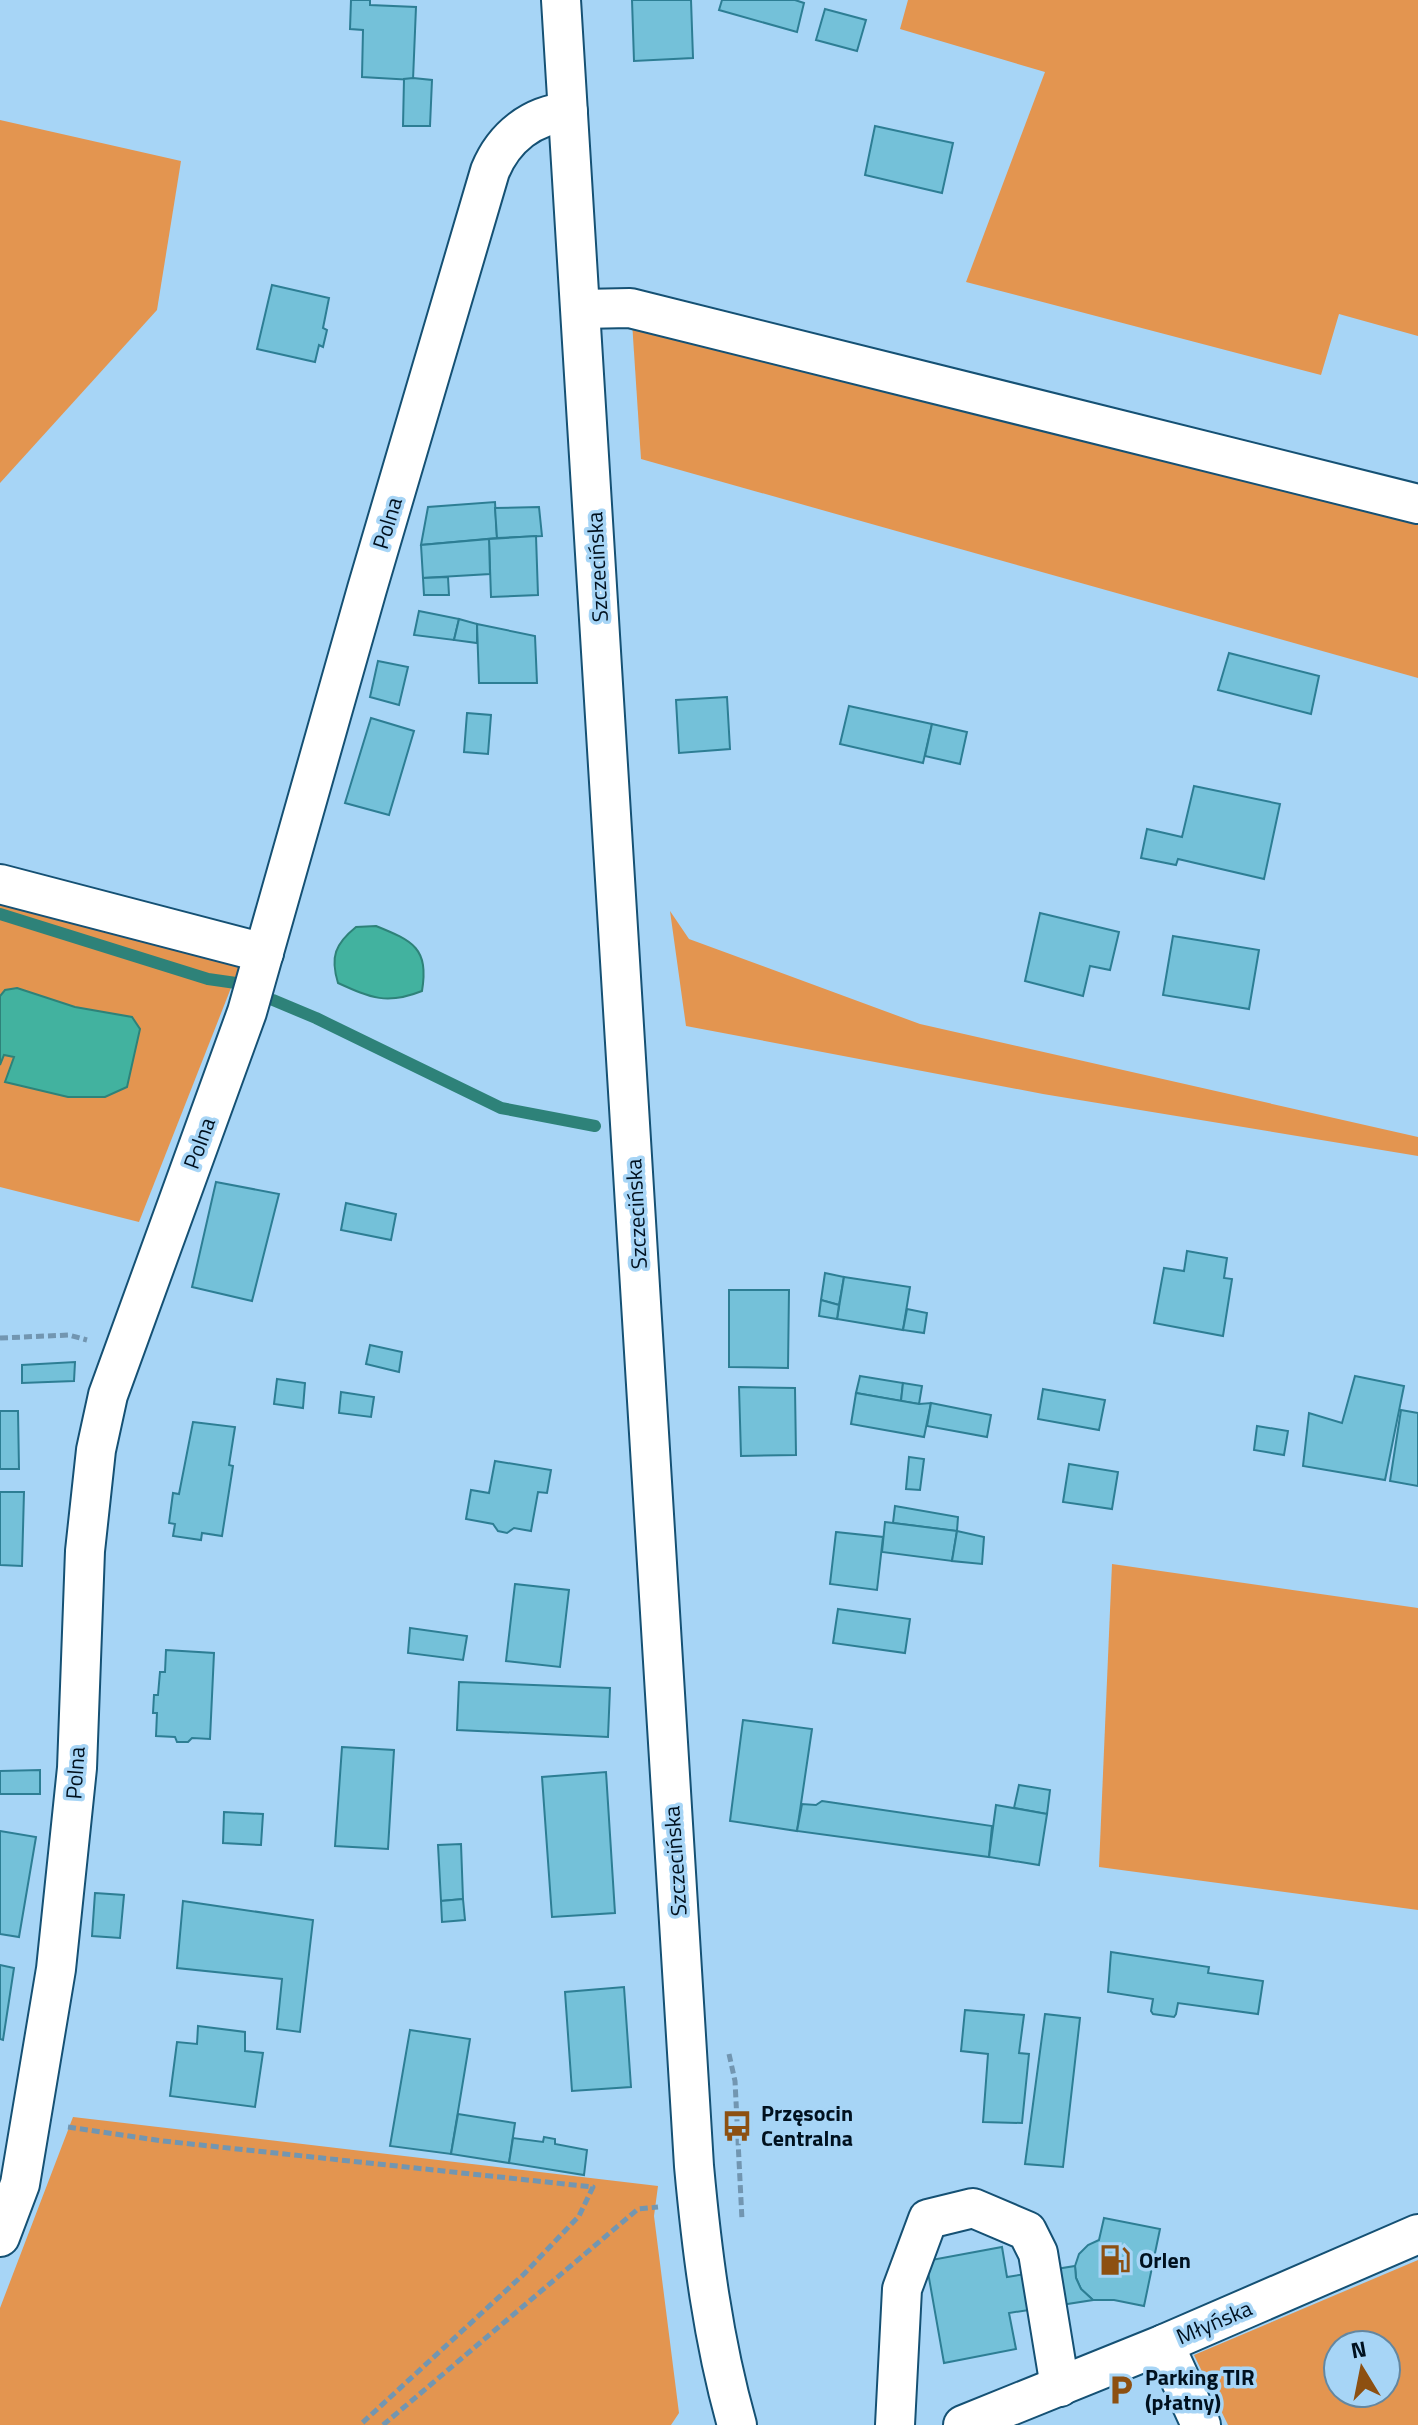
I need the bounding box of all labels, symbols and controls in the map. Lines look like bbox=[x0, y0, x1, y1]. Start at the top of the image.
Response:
street label: Polna bbox=[363, 493, 411, 553]
street label: Szczecińska bbox=[577, 511, 617, 623]
street label: Polna bbox=[174, 1113, 224, 1173]
street label: Szczecińska bbox=[616, 1158, 656, 1270]
street label: Polna bbox=[56, 1746, 94, 1800]
street label: Szczecińska bbox=[654, 1805, 696, 1917]
place label: Przęsocin Centralna bbox=[761, 2096, 853, 2155]
bus stop icon: Przęsocin Centralna bbox=[720, 2109, 754, 2143]
fuel station icon: Orlen bbox=[1098, 2243, 1132, 2277]
place label: Orlen bbox=[1139, 2243, 1191, 2277]
street label: Młyńska bbox=[1171, 2291, 1257, 2353]
north arrow bbox=[1322, 2329, 1402, 2409]
text: N bbox=[1348, 2331, 1369, 2367]
place label: Parking TIR (płatny) bbox=[1145, 2360, 1255, 2419]
parking icon: Parking TIR (płatny) bbox=[1104, 2373, 1138, 2407]

